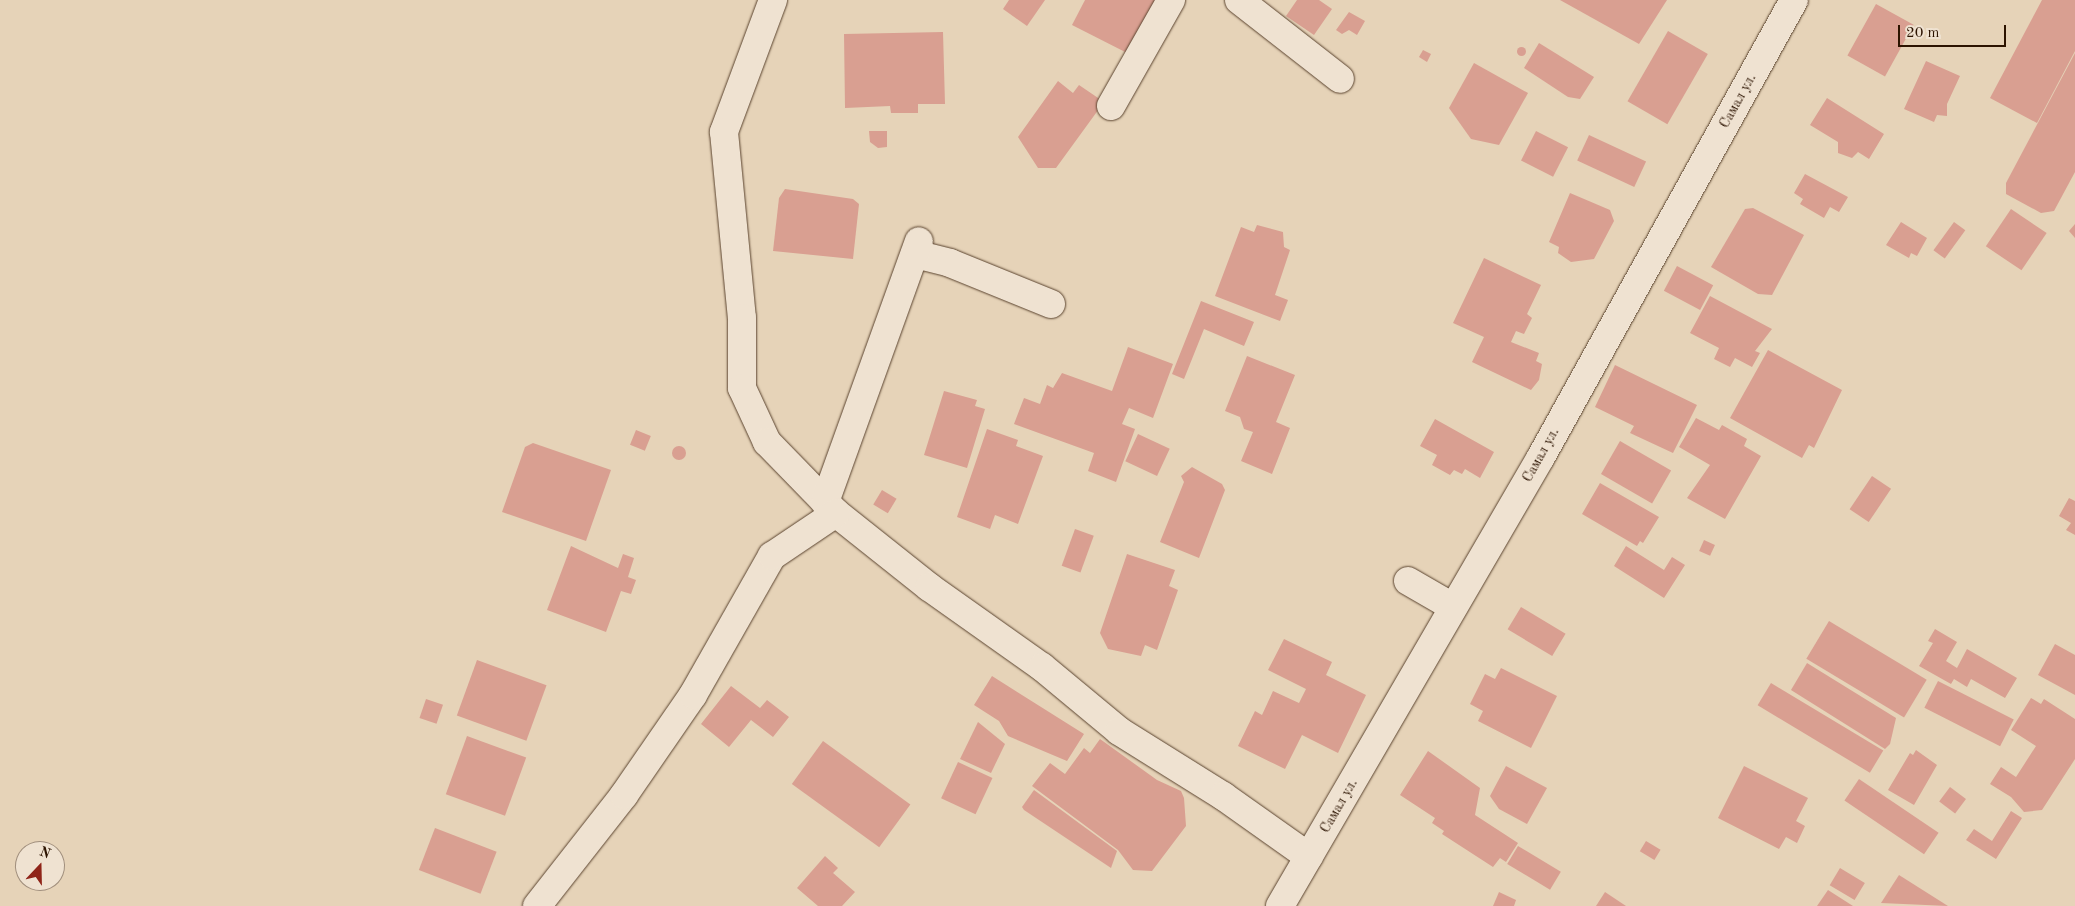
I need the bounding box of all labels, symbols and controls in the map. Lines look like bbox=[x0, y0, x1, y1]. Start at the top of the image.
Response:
scale bar bbox=[1900, 15, 2008, 47]
text: 20 m bbox=[1906, 26, 1940, 41]
street label: Самал ул. bbox=[1716, 71, 1760, 131]
street label: Самал ул. bbox=[1519, 425, 1563, 485]
street label: Самал ул. bbox=[1317, 776, 1361, 836]
north arrow bbox=[15, 841, 65, 891]
text: N bbox=[38, 844, 53, 861]

